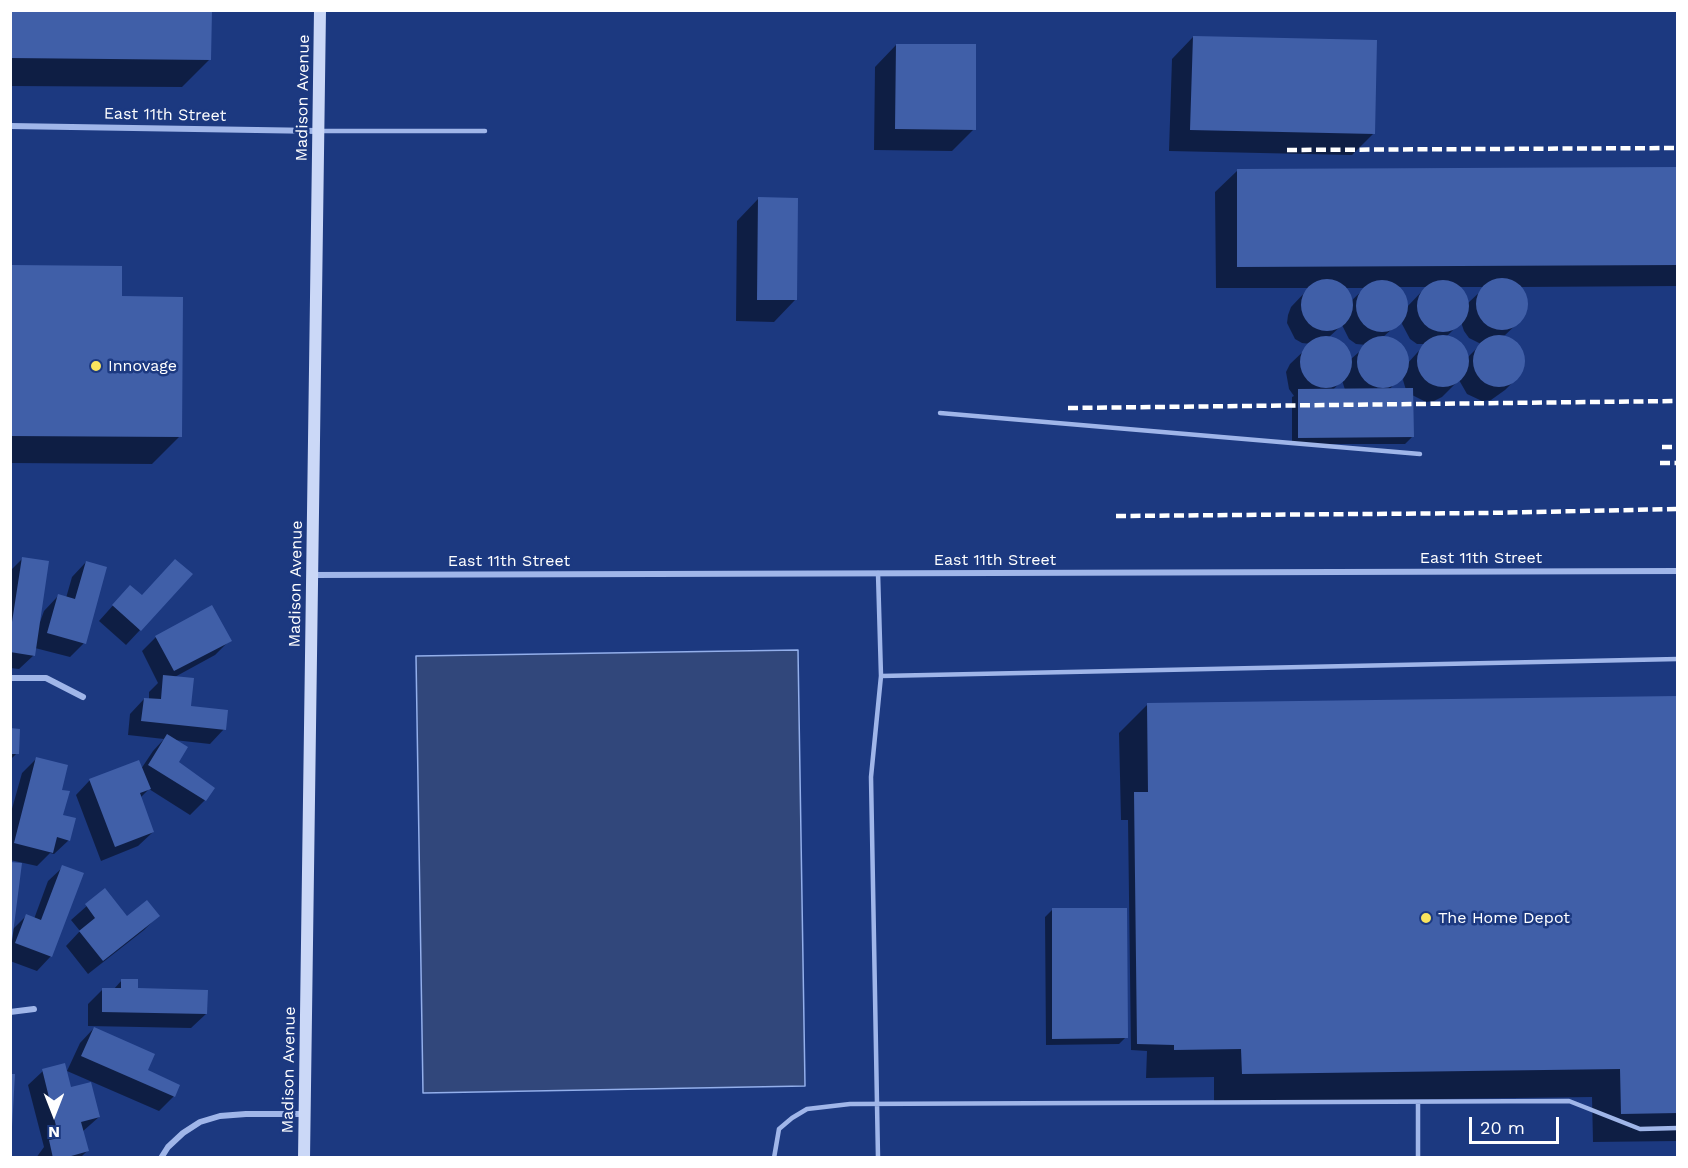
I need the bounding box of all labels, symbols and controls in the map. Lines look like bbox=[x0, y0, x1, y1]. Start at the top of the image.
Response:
street label: Madison Avenue bbox=[292, 34, 314, 162]
street label: East 11th Street bbox=[104, 104, 226, 126]
place label: Innovage bbox=[108, 356, 177, 376]
marker: Innovage bbox=[89, 359, 103, 373]
street label: Madison Avenue bbox=[285, 520, 307, 648]
street label: East 11th Street bbox=[1420, 548, 1542, 568]
street label: East 11th Street bbox=[934, 550, 1056, 570]
street label: East 11th Street bbox=[448, 551, 570, 571]
place label: The Home Depot bbox=[1438, 908, 1570, 928]
marker: The Home Depot bbox=[1419, 911, 1433, 925]
street label: Madison Avenue bbox=[278, 1006, 300, 1134]
north arrow bbox=[24, 1084, 84, 1144]
scale bar bbox=[1472, 1105, 1562, 1143]
text: 20 m bbox=[1480, 1117, 1525, 1138]
text: N bbox=[48, 1123, 60, 1142]

